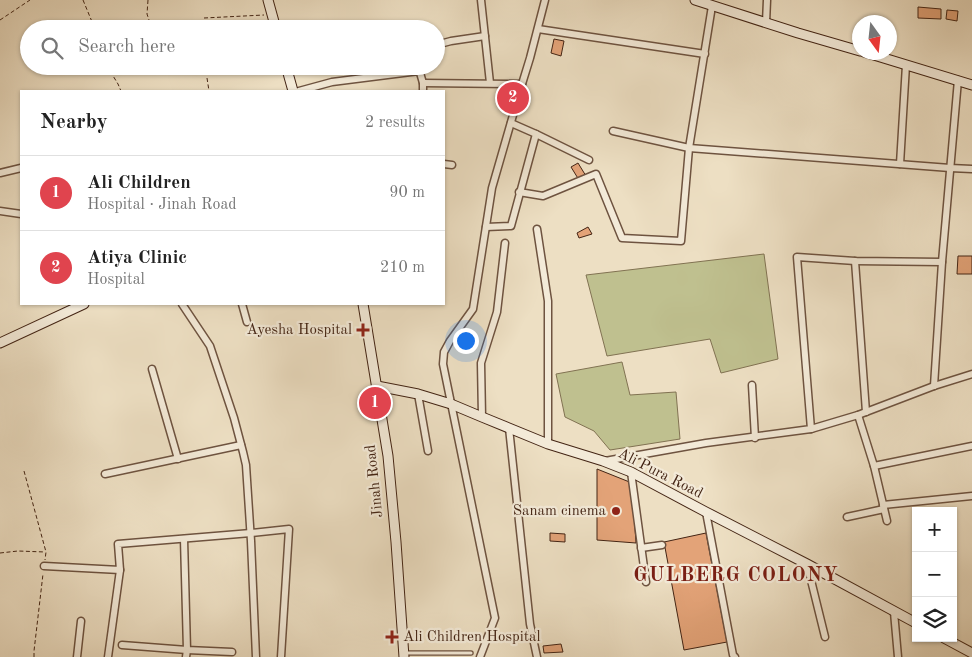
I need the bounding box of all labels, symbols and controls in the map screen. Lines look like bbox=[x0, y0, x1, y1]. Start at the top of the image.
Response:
north arrow bbox=[852, 15, 897, 60]
search box bbox=[20, 20, 445, 75]
icon: search bbox=[38, 34, 66, 62]
text: Search here bbox=[78, 38, 175, 57]
pin: 2 bbox=[497, 79, 529, 117]
text: Nearby bbox=[40, 112, 108, 133]
text: 2 results bbox=[365, 115, 425, 131]
text: Ali Children bbox=[87, 174, 191, 193]
text: 1 bbox=[51, 185, 61, 201]
text: 90 m bbox=[389, 185, 425, 201]
text: Hospital · Jinah Road bbox=[87, 197, 237, 213]
text: Atiya Clinic bbox=[87, 249, 187, 268]
text: 2 bbox=[51, 260, 61, 276]
text: 210 m bbox=[380, 260, 425, 276]
text: Hospital bbox=[87, 272, 145, 288]
place label: Ayesha Hospital bbox=[246, 323, 352, 338]
marker: Ayesha Hospital bbox=[356, 323, 370, 337]
your location bbox=[453, 328, 479, 354]
pin: 1 bbox=[359, 384, 391, 422]
street label: Jinah Road bbox=[364, 444, 386, 518]
street label: Ali Pura Road bbox=[615, 446, 705, 502]
place label: Sanam cinema bbox=[513, 504, 607, 519]
marker: Sanam cinema bbox=[610, 505, 622, 517]
map controls bbox=[912, 507, 957, 642]
button: + bbox=[912, 507, 957, 552]
button: − bbox=[912, 552, 957, 597]
district label: GULBERG COLONY bbox=[633, 566, 839, 586]
button: layers bbox=[912, 597, 957, 642]
marker: Ali Children Hospital bbox=[385, 630, 399, 644]
place label: Ali Children Hospital bbox=[403, 630, 541, 645]

